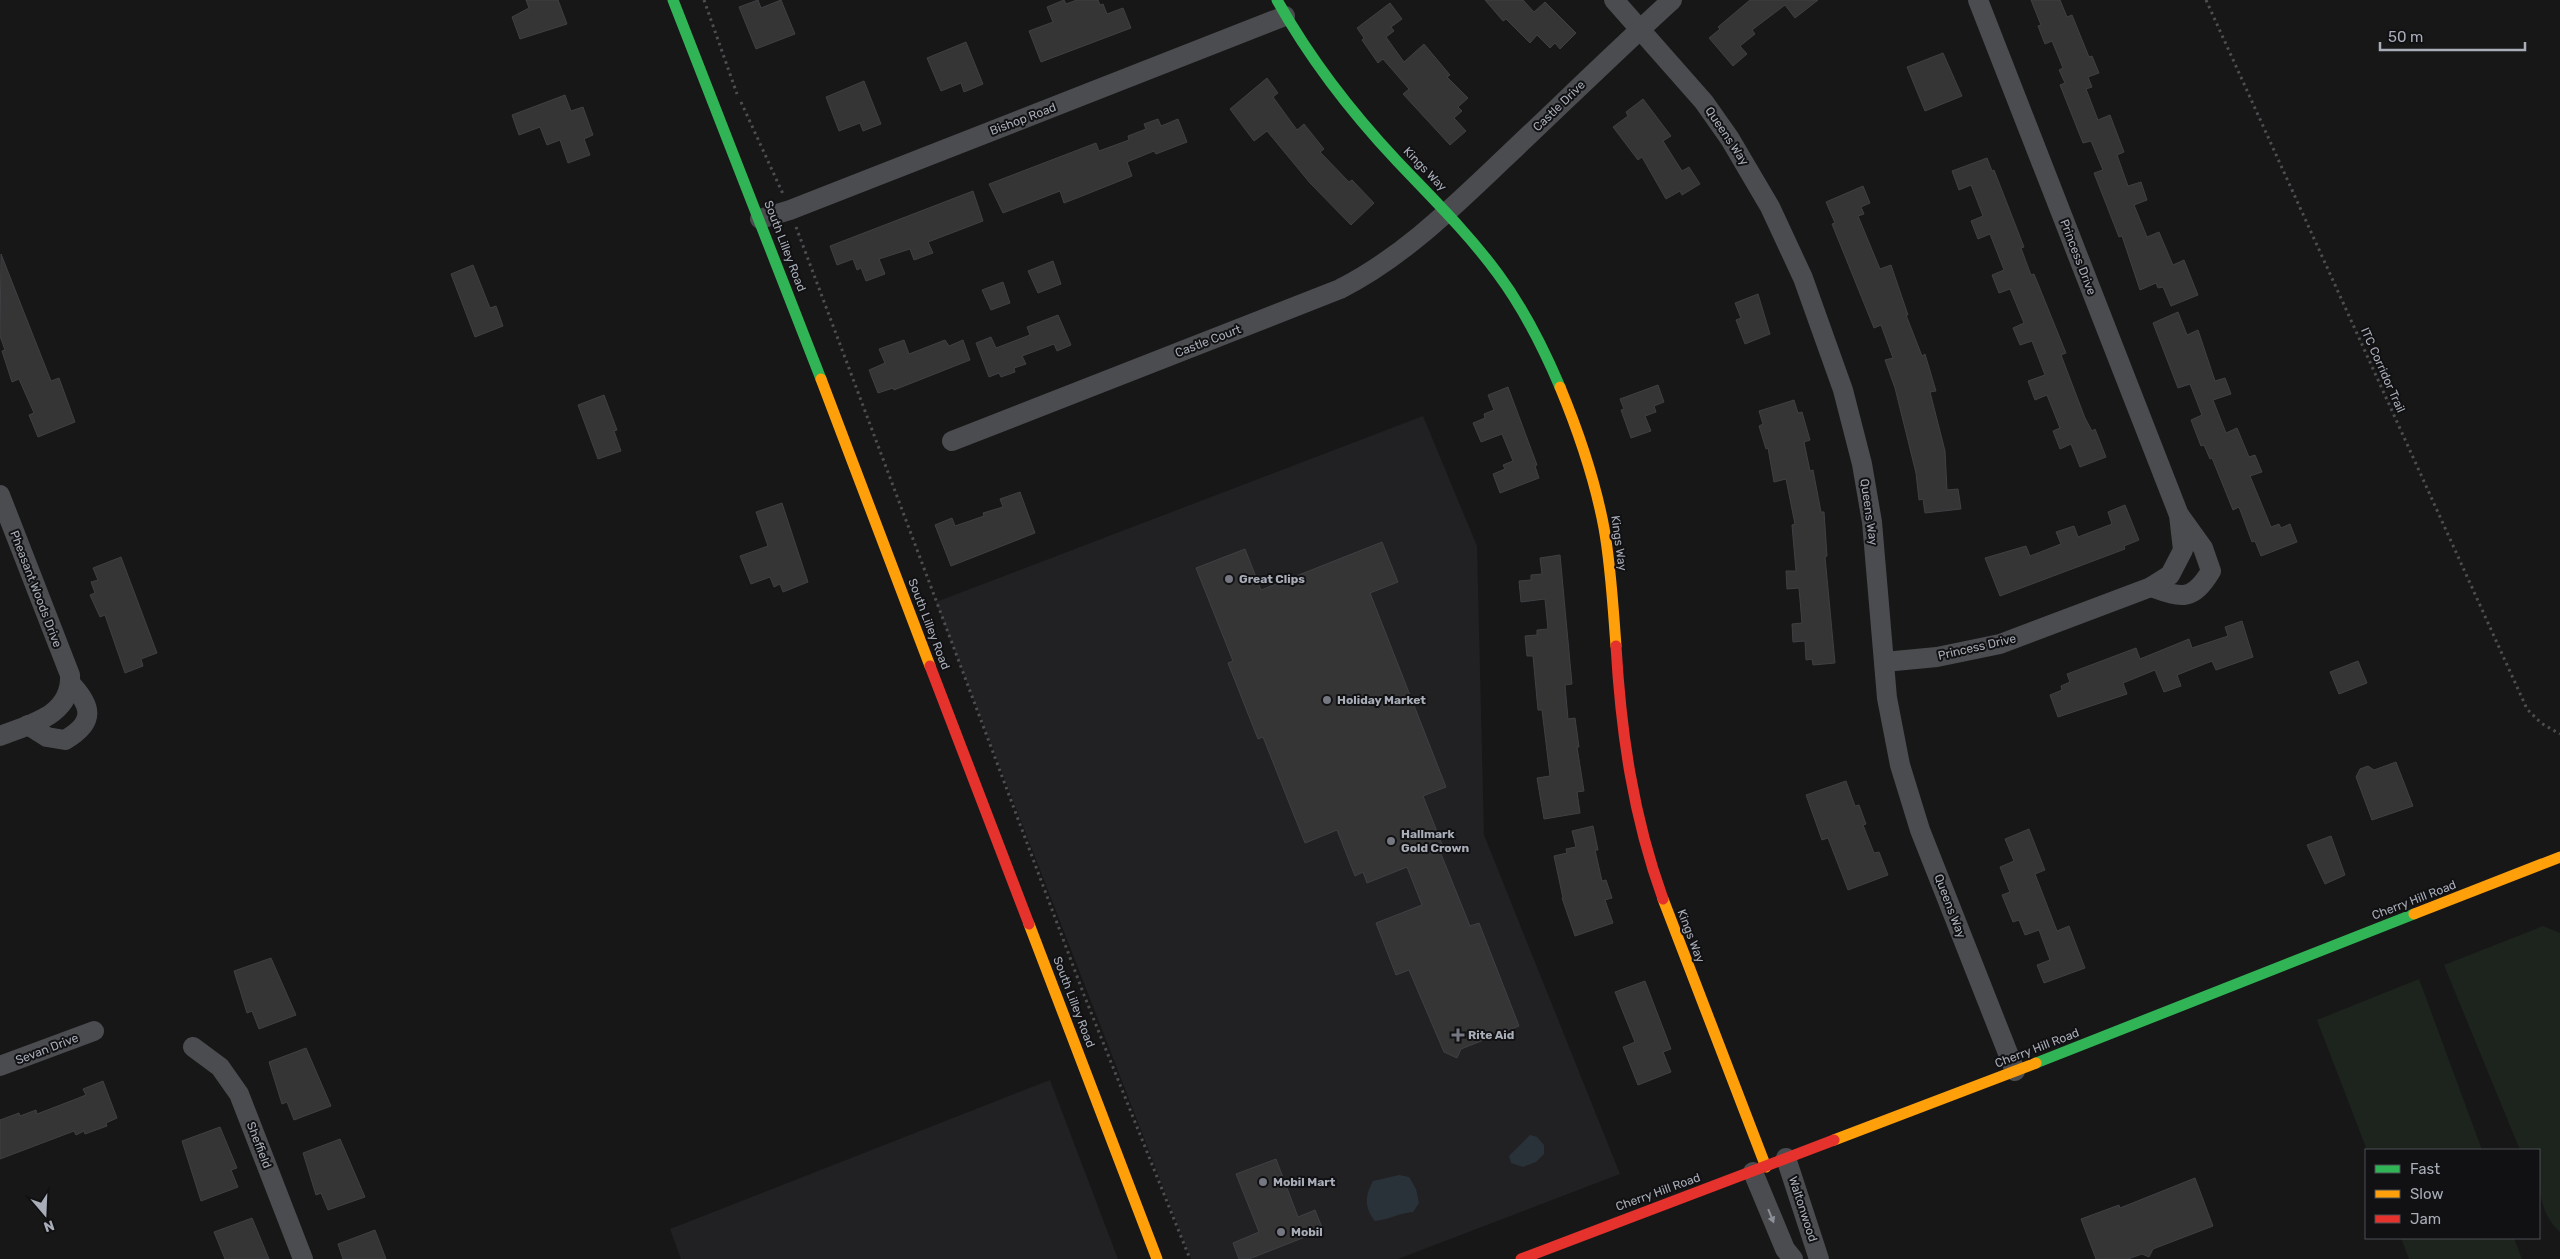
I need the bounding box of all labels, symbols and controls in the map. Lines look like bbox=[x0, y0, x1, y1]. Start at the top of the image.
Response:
scale bar bbox=[2380, 20, 2525, 52]
text: 50 m bbox=[2388, 28, 2423, 46]
street label: Castle Drive bbox=[1530, 78, 1588, 134]
street label: Bishop Road bbox=[988, 100, 1058, 138]
street label: Queens Way bbox=[1702, 104, 1752, 168]
street label: Kings Way bbox=[1401, 144, 1450, 194]
street label: South Lilley Road bbox=[761, 199, 809, 293]
street label: Princess Drive bbox=[2057, 217, 2099, 297]
street label: Castle Court bbox=[1173, 322, 1243, 360]
street label: ITC Corridor Trail bbox=[2358, 325, 2408, 415]
street label: Queens Way bbox=[1857, 478, 1881, 547]
street label: Kings Way bbox=[1608, 514, 1630, 572]
street label: Pheasant Woods Drive bbox=[7, 529, 65, 650]
place label: Great Clips bbox=[1239, 572, 1305, 586]
marker: Great Clips bbox=[1223, 573, 1235, 585]
street label: South Lilley Road bbox=[905, 577, 953, 671]
street label: Princess Drive bbox=[1937, 631, 2018, 663]
place label: Holiday Market bbox=[1337, 693, 1426, 707]
marker: Holiday Market bbox=[1321, 694, 1333, 706]
place label: Hallmark Gold Crown bbox=[1401, 827, 1470, 855]
marker: Hallmark Gold Crown bbox=[1385, 835, 1397, 847]
street label: Queens Way bbox=[1931, 872, 1969, 940]
street label: Cherry Hill Road bbox=[2370, 878, 2458, 922]
street label: Kings Way bbox=[1674, 907, 1708, 965]
street label: South Lilley Road bbox=[1050, 955, 1098, 1049]
street label: Cherry Hill Road bbox=[1993, 1026, 2081, 1070]
place label: Rite Aid bbox=[1468, 1028, 1514, 1042]
marker: Rite Aid bbox=[1452, 1029, 1464, 1041]
street label: Sevan Drive bbox=[14, 1031, 81, 1067]
street label: Sheffield bbox=[244, 1120, 274, 1170]
legend bbox=[2365, 1149, 2540, 1239]
text: Fast bbox=[2410, 1160, 2440, 1178]
street label: Cherry Hill Road bbox=[1614, 1170, 1702, 1214]
street label: Waltonwood bbox=[1786, 1174, 1820, 1244]
place label: Mobil Mart bbox=[1273, 1175, 1336, 1189]
marker: Mobil Mart bbox=[1257, 1176, 1269, 1188]
text: Slow bbox=[2410, 1185, 2443, 1203]
north arrow bbox=[20, 1189, 70, 1239]
one-way arrow bbox=[1768, 1209, 1776, 1223]
text: Jam bbox=[2410, 1210, 2441, 1228]
text: N bbox=[42, 1216, 57, 1235]
place label: Mobil bbox=[1291, 1225, 1323, 1239]
marker: Mobil bbox=[1275, 1226, 1287, 1238]

